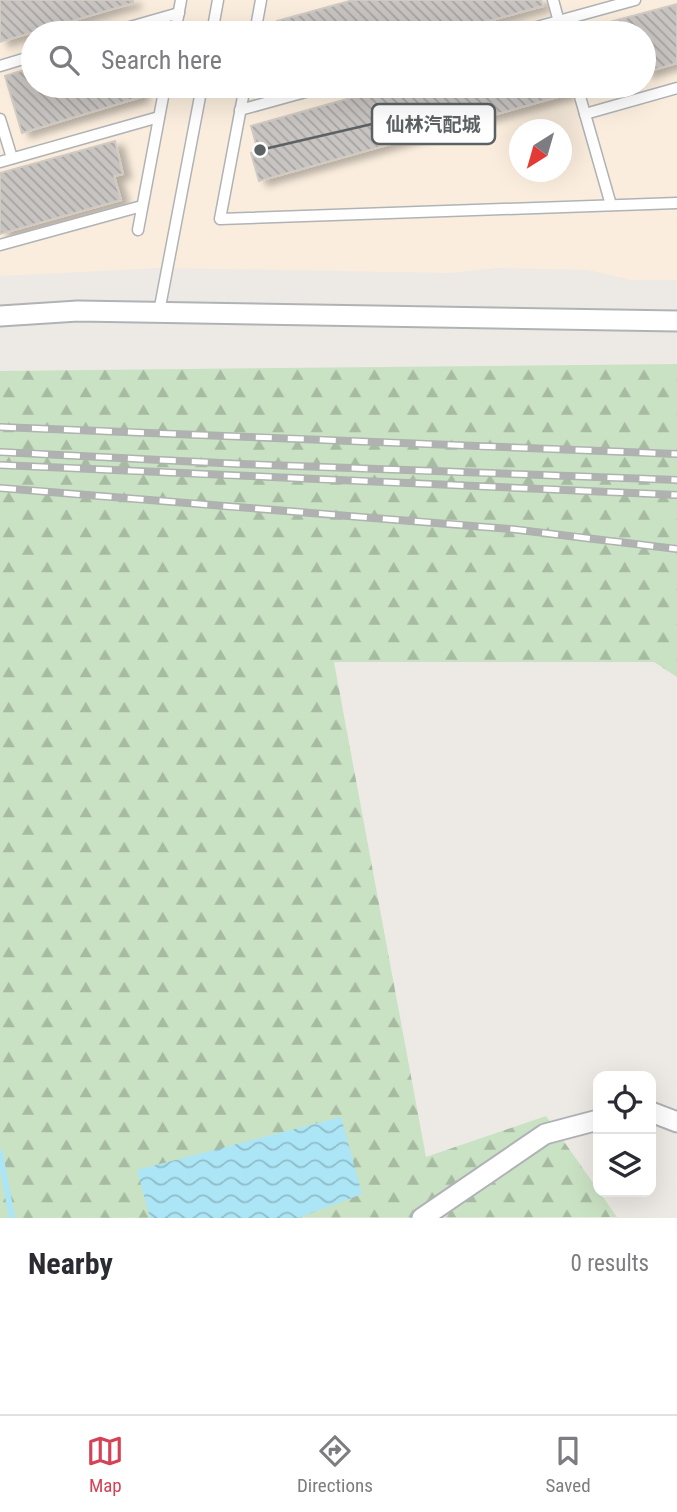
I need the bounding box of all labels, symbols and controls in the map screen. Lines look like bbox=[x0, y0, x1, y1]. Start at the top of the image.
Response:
search box bbox=[21, 21, 656, 98]
icon: search bbox=[45, 41, 83, 79]
text: Search here bbox=[101, 45, 222, 75]
callout: 仙林汽配城 bbox=[372, 104, 495, 144]
text: 仙林汽配城 bbox=[385, 113, 481, 136]
north arrow bbox=[509, 119, 572, 182]
map controls bbox=[593, 1071, 656, 1197]
button: locate bbox=[593, 1071, 656, 1134]
button: layers bbox=[593, 1134, 656, 1197]
text: Nearby bbox=[28, 1246, 113, 1281]
text: 0 results bbox=[571, 1250, 649, 1277]
tab: Map bbox=[86, 1432, 124, 1497]
tab: Directions bbox=[297, 1432, 373, 1497]
tab: Saved bbox=[545, 1432, 591, 1497]

